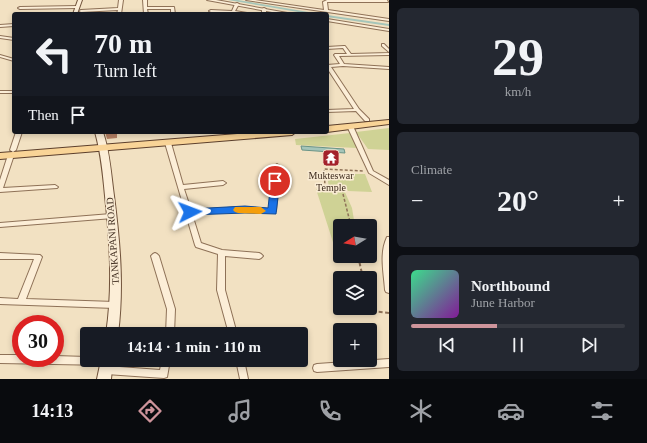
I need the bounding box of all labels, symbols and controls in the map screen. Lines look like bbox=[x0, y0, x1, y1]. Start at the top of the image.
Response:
icon: left bbox=[28, 28, 80, 80]
text: 70 m bbox=[94, 28, 152, 59]
text: 29 bbox=[492, 29, 544, 86]
text: Turn left bbox=[94, 61, 157, 81]
text: km/h bbox=[505, 84, 531, 99]
icon: arrive bbox=[67, 104, 89, 126]
text: Then bbox=[28, 107, 59, 123]
temple icon: Mukteswar Temple bbox=[321, 148, 341, 168]
text: Climate bbox=[411, 162, 452, 177]
pin bbox=[258, 164, 292, 198]
icon: arrive bbox=[264, 170, 286, 192]
place label: Mukteswar Temple bbox=[309, 170, 354, 193]
text: 20° bbox=[497, 184, 539, 217]
text: − bbox=[411, 188, 423, 213]
text: + bbox=[613, 188, 625, 213]
position arrow bbox=[169, 191, 211, 233]
street label: TANKAPANI ROAD bbox=[104, 197, 121, 285]
north arrow bbox=[333, 219, 377, 263]
map controls bbox=[333, 219, 377, 367]
button: layers bbox=[333, 271, 377, 315]
text: Northbound bbox=[471, 278, 550, 294]
text: June Harbor bbox=[471, 295, 535, 310]
speed limit sign: 30 bbox=[12, 315, 64, 367]
button: + bbox=[333, 323, 377, 367]
icon: previous bbox=[436, 334, 458, 356]
icon: pause bbox=[507, 334, 529, 356]
icon: next bbox=[578, 334, 600, 356]
text: 14:14 · 1 min · 110 m bbox=[127, 339, 261, 355]
icon: directions bbox=[136, 397, 164, 425]
icon: music bbox=[226, 397, 254, 425]
icon: phone bbox=[316, 397, 344, 425]
icon: climate bbox=[407, 397, 435, 425]
icon: car bbox=[497, 397, 525, 425]
icon: filters bbox=[588, 397, 616, 425]
text: 14:13 bbox=[31, 401, 73, 421]

